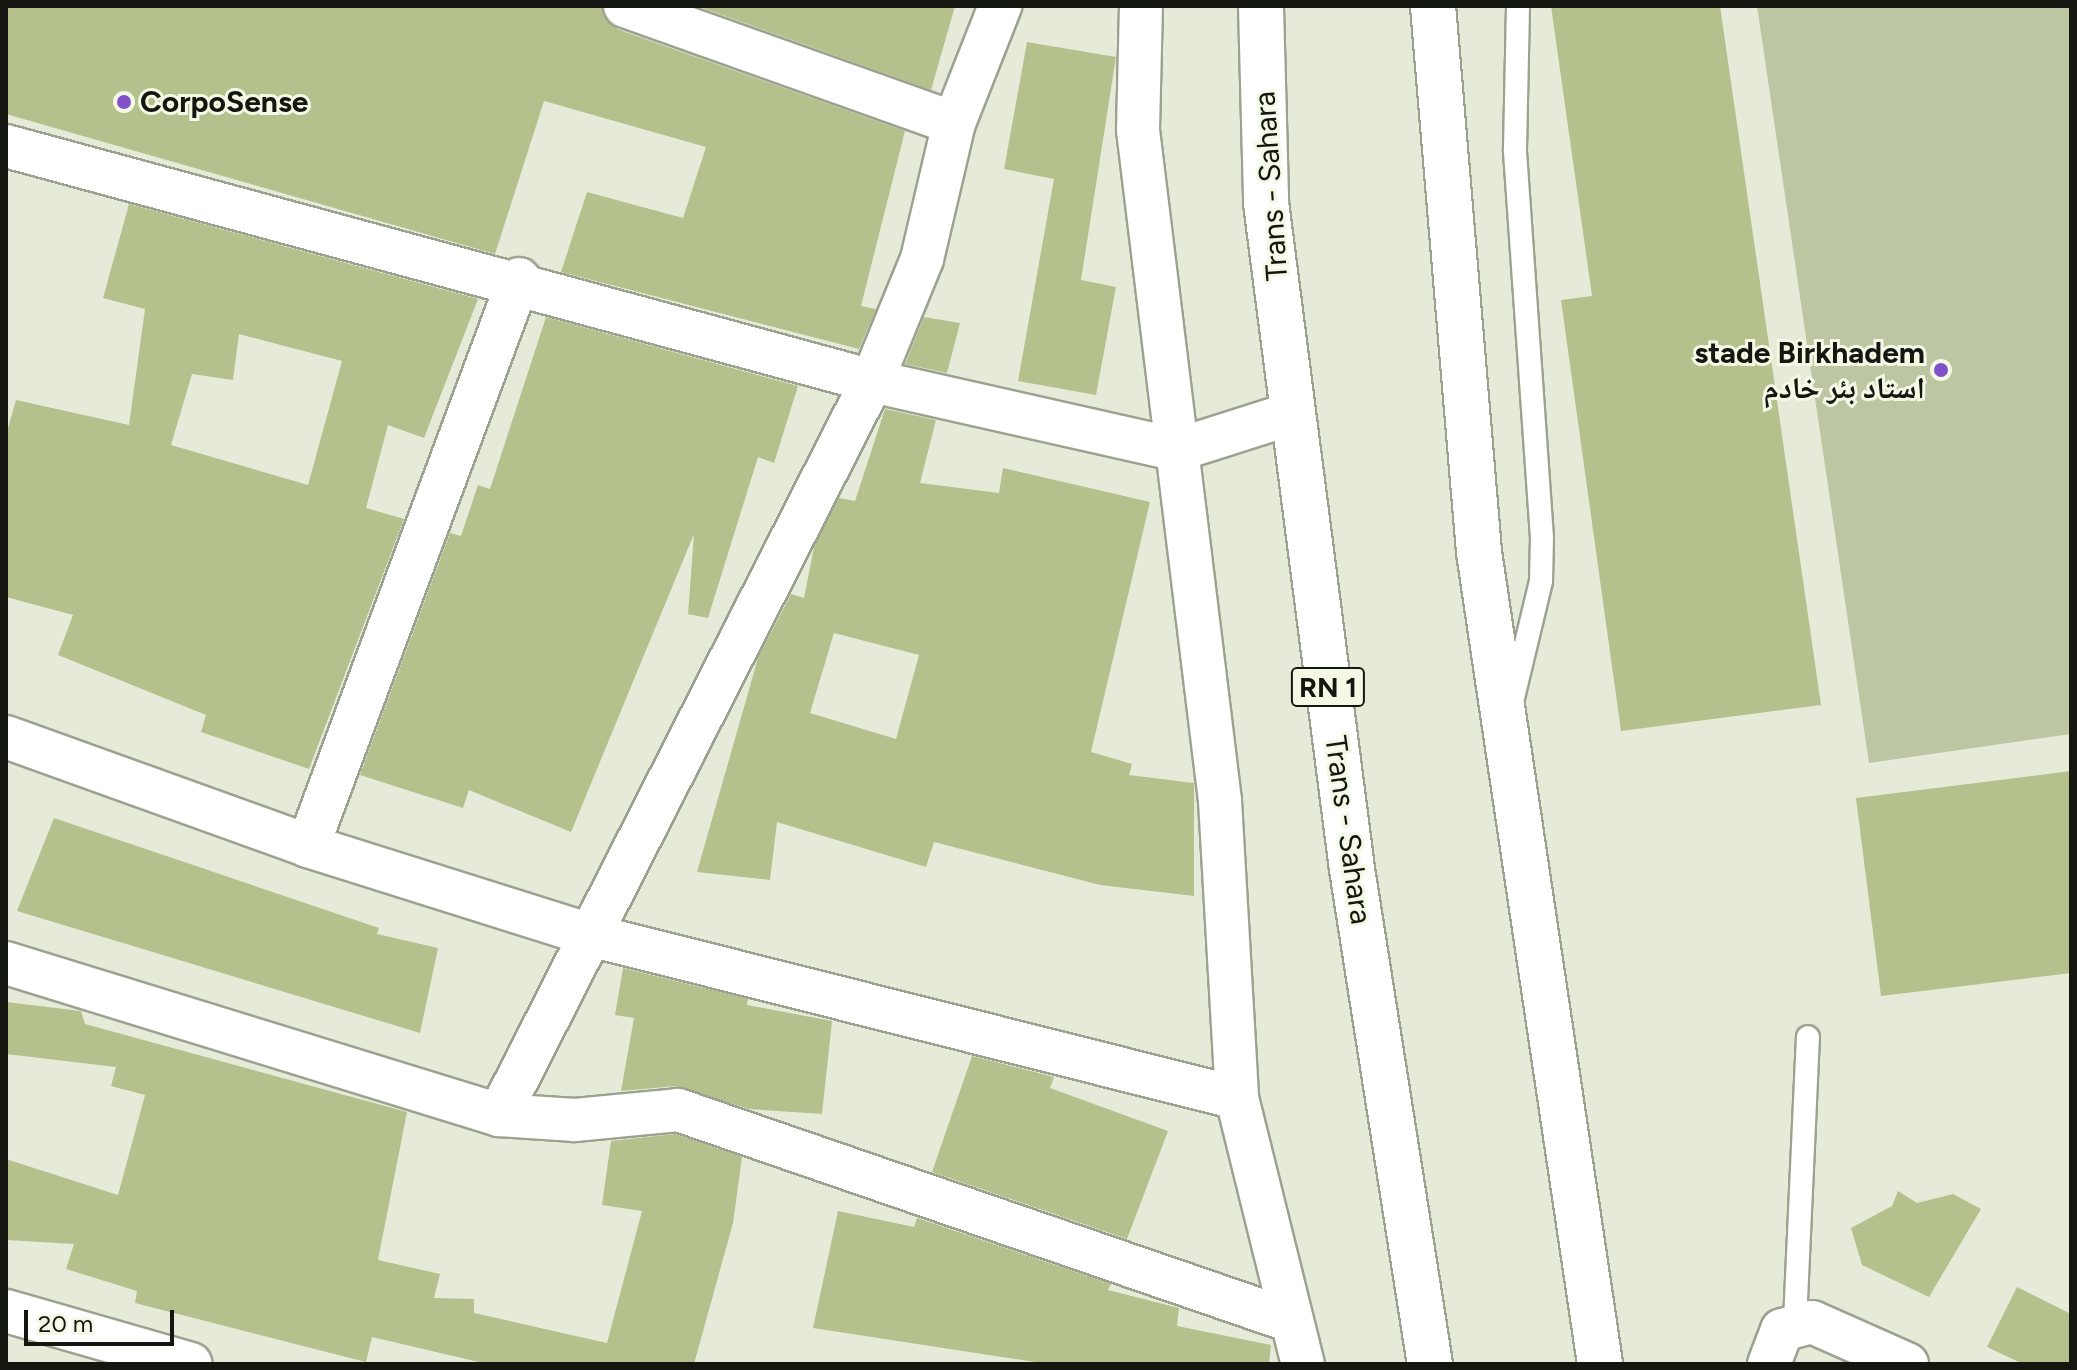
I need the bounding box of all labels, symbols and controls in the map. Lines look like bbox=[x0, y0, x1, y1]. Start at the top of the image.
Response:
place label: CorpoSense bbox=[140, 84, 308, 120]
street label: Trans - Sahara bbox=[1246, 90, 1296, 282]
marker: CorpoSense bbox=[115, 93, 133, 111]
place label: stade Birkhadem استاد بئر خادم bbox=[1694, 335, 1925, 406]
marker: stade Birkhadem استاد بئر خادم bbox=[1932, 361, 1950, 379]
road number: RN 1 bbox=[1290, 663, 1366, 711]
street label: Trans - Sahara bbox=[1317, 733, 1379, 927]
scale bar bbox=[28, 1294, 178, 1344]
text: 20 m bbox=[38, 1309, 93, 1338]

